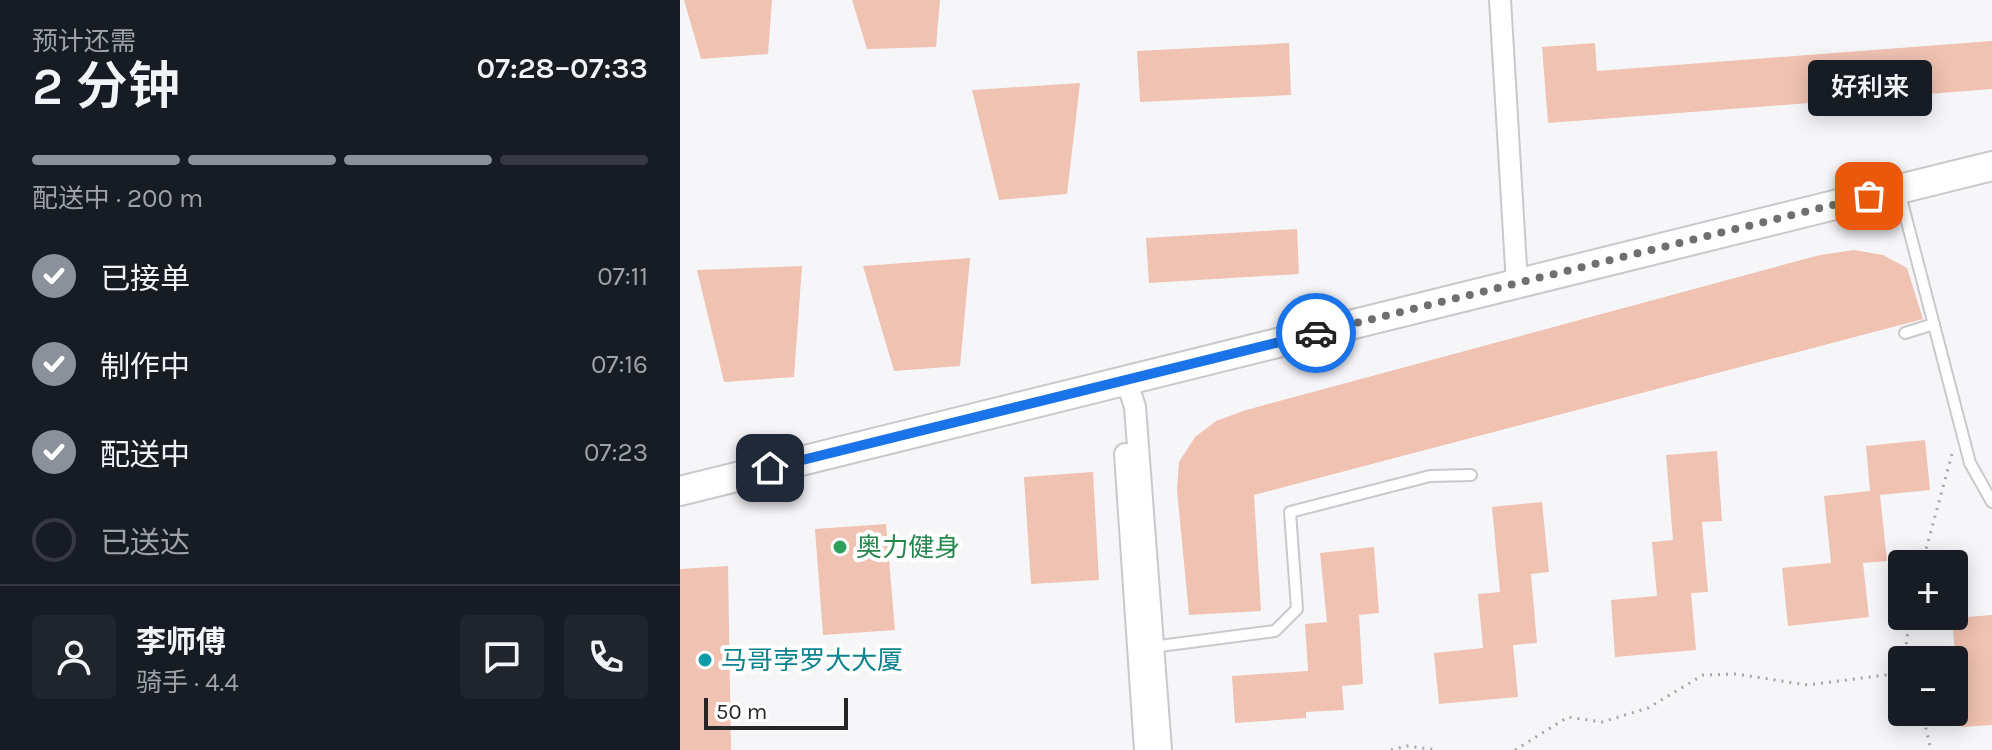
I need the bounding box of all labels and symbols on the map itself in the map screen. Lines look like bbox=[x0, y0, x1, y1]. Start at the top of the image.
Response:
callout: 好利来 bbox=[1807, 60, 1931, 116]
pin bbox=[1835, 162, 1903, 230]
courier bbox=[1276, 293, 1356, 373]
pin bbox=[736, 434, 804, 502]
place label: 奥力健身 bbox=[856, 532, 960, 563]
marker: 奥力健身 bbox=[831, 538, 849, 556]
place label: 马哥孛罗大大厦 bbox=[721, 645, 903, 676]
marker: 马哥孛罗大大厦 bbox=[696, 651, 714, 669]
scale bar bbox=[704, 694, 848, 730]

